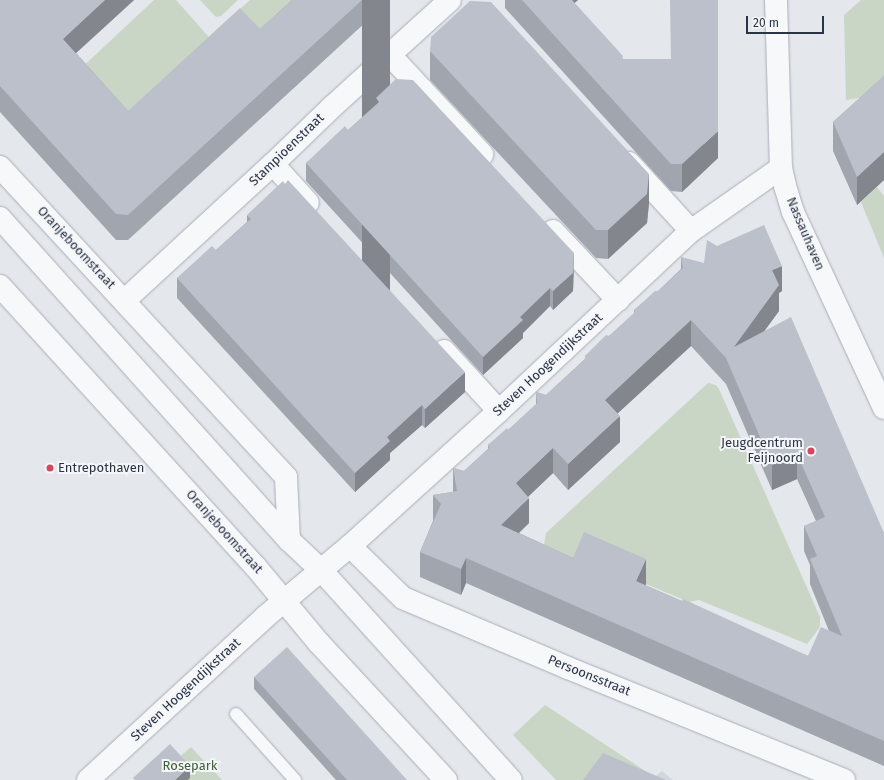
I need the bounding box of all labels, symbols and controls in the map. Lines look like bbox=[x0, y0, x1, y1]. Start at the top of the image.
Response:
scale bar bbox=[748, 8, 826, 34]
text: 20 m bbox=[753, 16, 779, 30]
street label: Stampioenstraat bbox=[246, 110, 328, 190]
street label: Nassauhaven bbox=[783, 195, 827, 273]
street label: Oranjeboomstraat bbox=[34, 204, 118, 292]
street label: Steven Hoogendijkstraat bbox=[490, 310, 606, 420]
place label: Jeugdcentrum Feijnoord bbox=[721, 436, 803, 467]
marker: Jeugdcentrum Feijnoord bbox=[806, 446, 816, 456]
place label: Entrepothaven bbox=[58, 460, 144, 476]
marker: Entrepothaven bbox=[45, 463, 55, 473]
street label: Oranjeboomstraat bbox=[182, 487, 266, 577]
street label: Steven Hoogendijkstraat bbox=[128, 635, 244, 745]
street label: Persoonsstraat bbox=[545, 652, 633, 700]
park label: Rosepark bbox=[163, 758, 217, 774]

